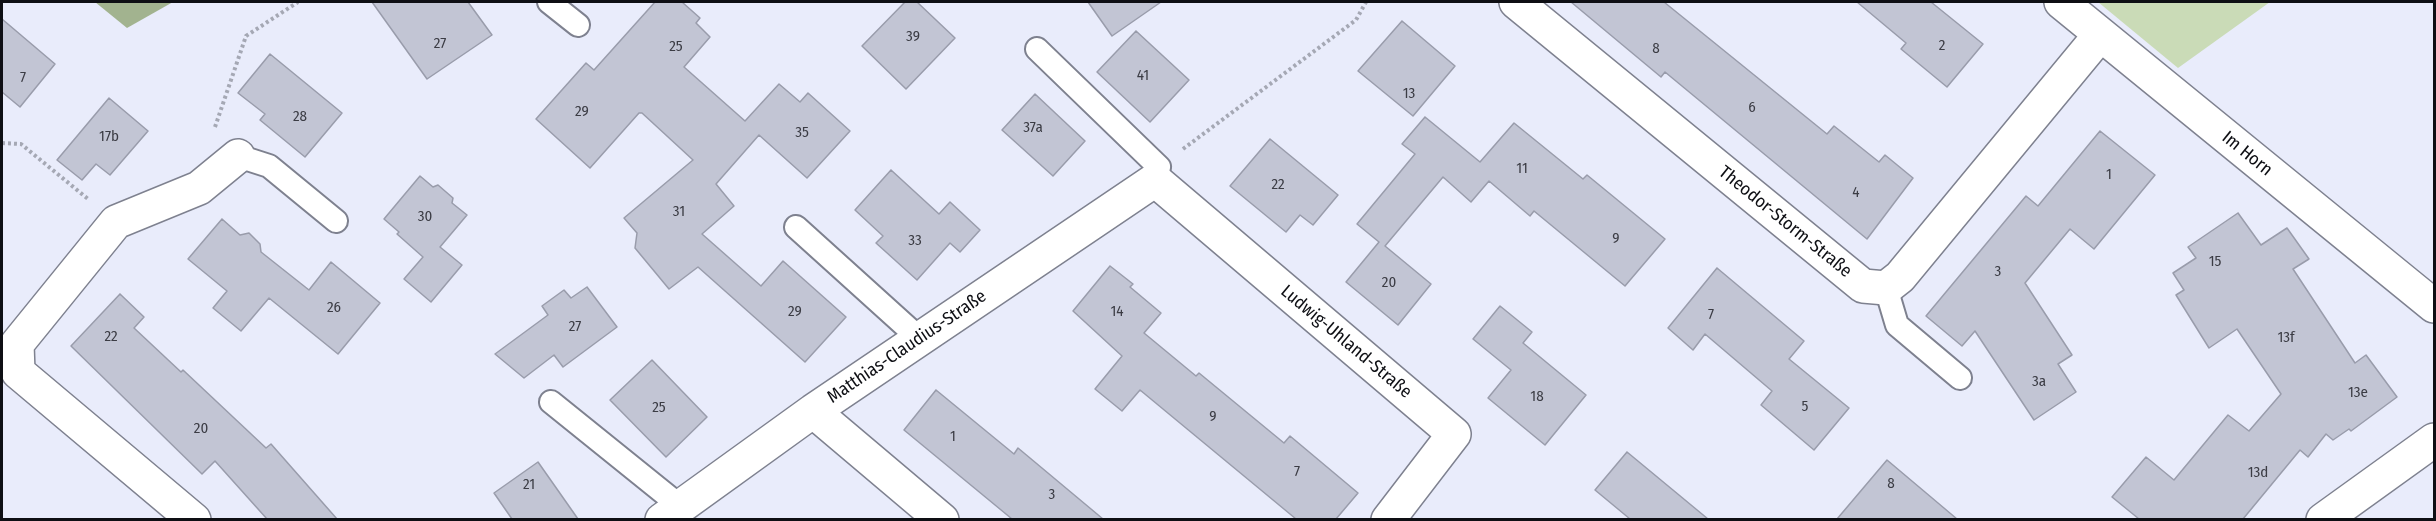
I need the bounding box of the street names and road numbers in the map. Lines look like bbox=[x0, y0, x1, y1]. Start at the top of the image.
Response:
street label: Im Horn bbox=[2217, 127, 2277, 181]
street label: Theodor-Storm-Straße bbox=[1714, 162, 1856, 282]
street label: Ludwig-Uhland-Straße bbox=[1276, 281, 1416, 403]
street label: Matthias-Claudius-Straße bbox=[823, 286, 991, 408]

